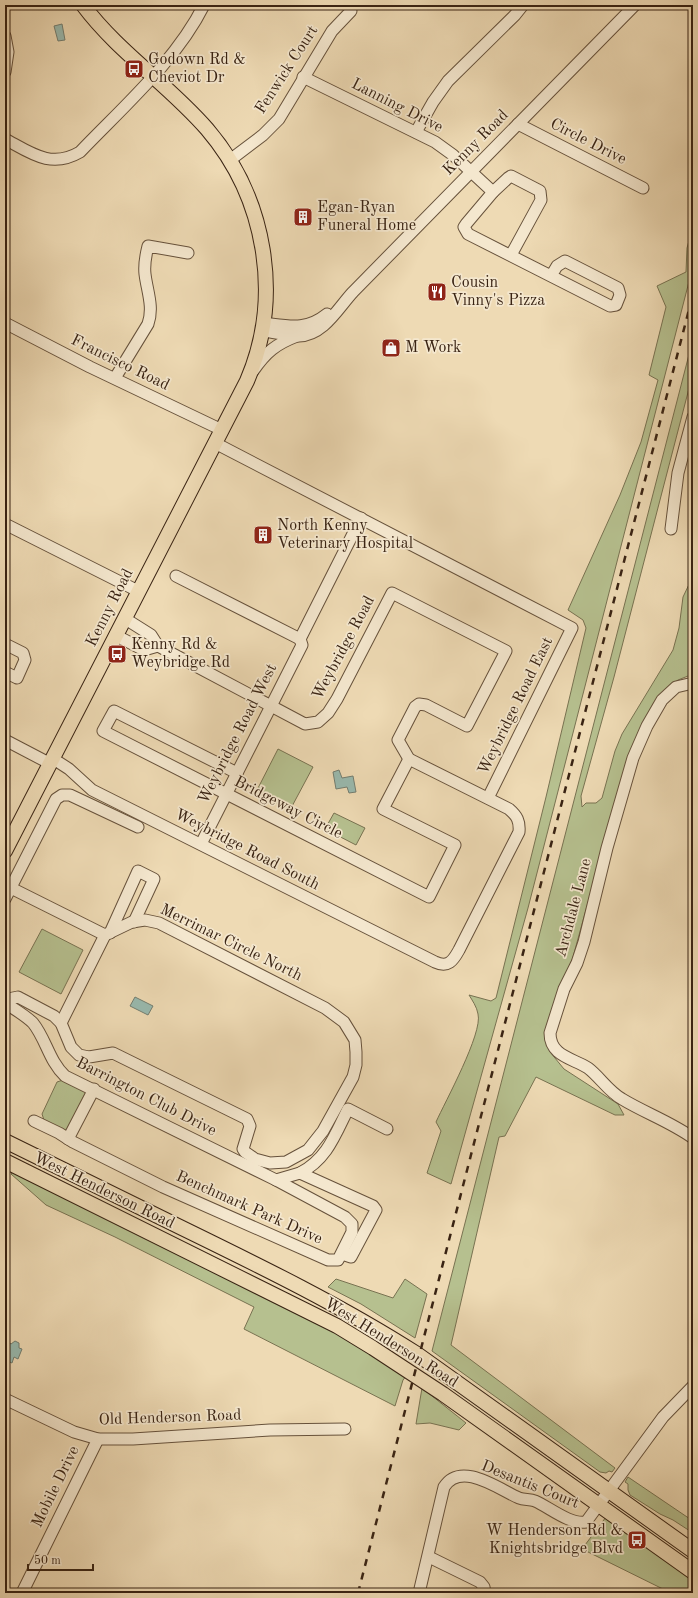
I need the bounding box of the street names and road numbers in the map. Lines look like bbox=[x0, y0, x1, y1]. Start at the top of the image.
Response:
street label: Fenwick Court bbox=[253, 23, 322, 117]
street label: Lanning Drive bbox=[349, 76, 445, 136]
street label: Kenny Road bbox=[440, 107, 512, 179]
street label: Circle Drive bbox=[547, 116, 629, 168]
street label: Francisco Road bbox=[68, 332, 172, 394]
street label: Kenny Road bbox=[83, 566, 137, 650]
street label: Weybridge Road bbox=[310, 593, 378, 703]
street label: Weybridge Road East bbox=[476, 634, 556, 777]
street label: Weybridge Road West bbox=[196, 661, 280, 807]
street label: Bridgeway Circle bbox=[231, 774, 345, 842]
street label: Weybridge Road South bbox=[172, 807, 322, 894]
street label: Archdale Lane bbox=[553, 857, 595, 959]
street label: Merrimar Circle North bbox=[158, 902, 305, 984]
street label: Barrington Club Drive bbox=[73, 1055, 219, 1139]
street label: West Henderson Road bbox=[31, 1150, 177, 1232]
street label: Benchmark Park Drive bbox=[173, 1168, 325, 1248]
street label: West Henderson Road bbox=[321, 1295, 461, 1391]
street label: Old Henderson Road bbox=[98, 1408, 242, 1428]
street label: Mobile Drive bbox=[29, 1444, 83, 1530]
street label: Desantis Court bbox=[479, 1458, 582, 1512]

